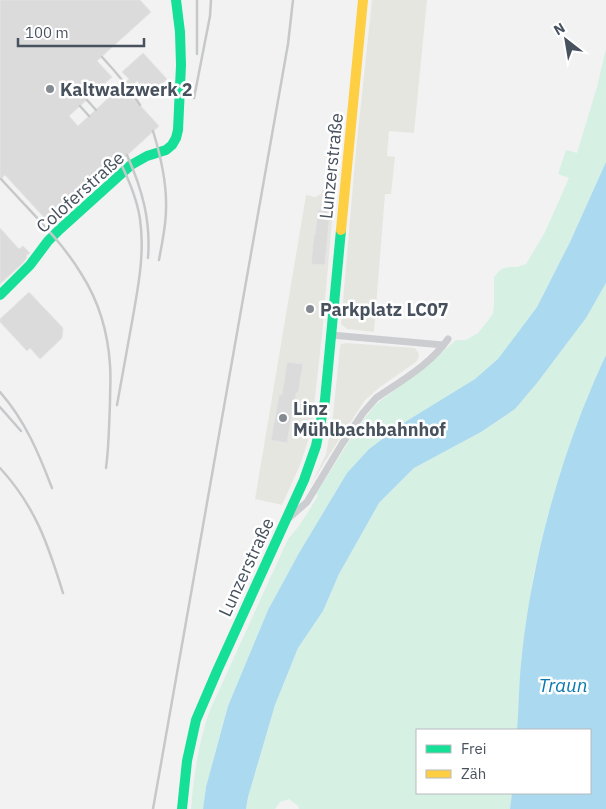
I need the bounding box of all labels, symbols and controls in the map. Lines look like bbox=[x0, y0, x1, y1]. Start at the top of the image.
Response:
scale bar bbox=[18, 15, 144, 47]
north arrow bbox=[541, 15, 591, 65]
text: N bbox=[550, 19, 568, 39]
text: 100 m bbox=[25, 23, 69, 42]
place label: Kaltwalzwerk 2 bbox=[60, 78, 193, 101]
marker: Kaltwalzwerk 2 bbox=[44, 83, 56, 95]
street label: Lunzerstraße bbox=[314, 112, 348, 220]
street label: Coloferstraße bbox=[31, 146, 129, 238]
place label: Parkplatz LC07 bbox=[320, 298, 449, 321]
marker: Parkplatz LC07 bbox=[304, 303, 316, 315]
place label: Linz Mühlbachbahnhof bbox=[293, 397, 446, 441]
marker: Linz Mühlbachbahnhof bbox=[277, 412, 289, 424]
street label: Lunzerstraße bbox=[213, 514, 279, 620]
water label: Traun bbox=[539, 673, 587, 697]
legend bbox=[416, 729, 591, 794]
text: Frei bbox=[461, 739, 487, 758]
text: Zäh bbox=[461, 764, 486, 783]

